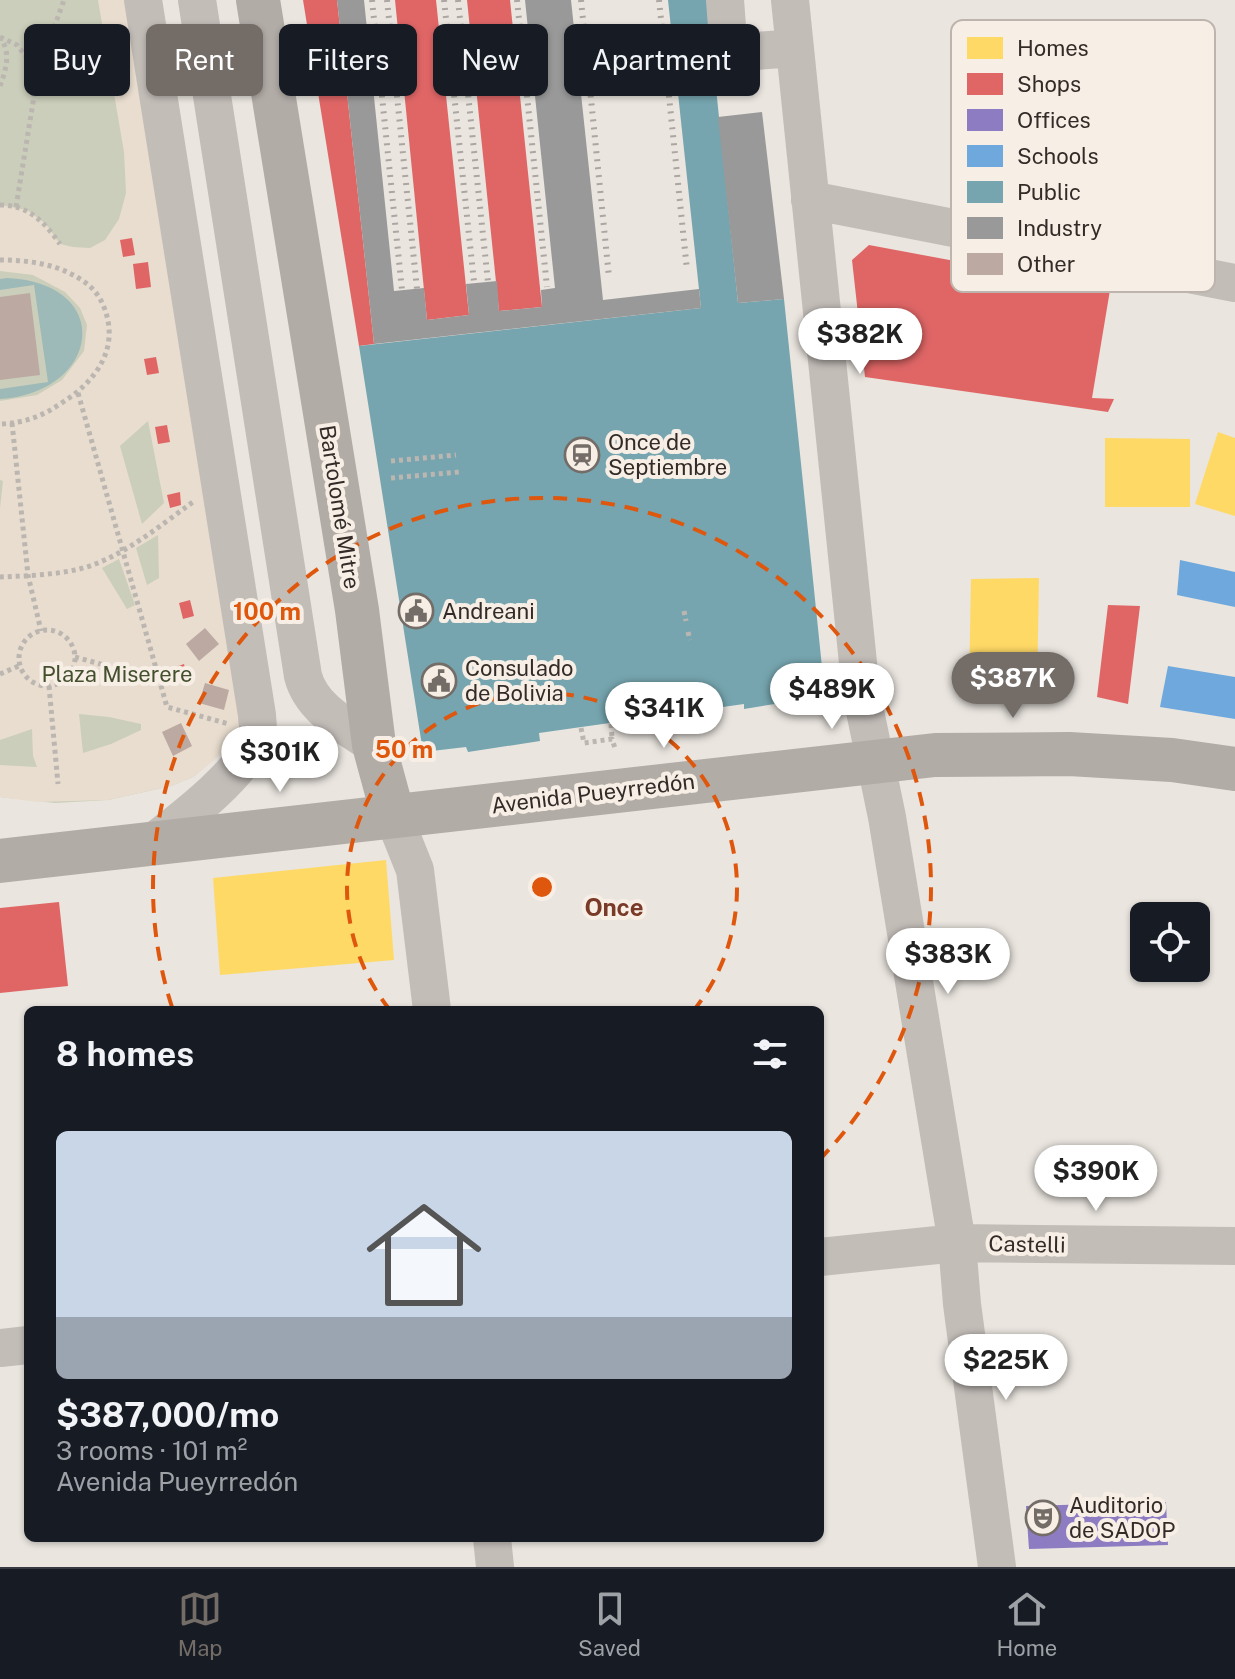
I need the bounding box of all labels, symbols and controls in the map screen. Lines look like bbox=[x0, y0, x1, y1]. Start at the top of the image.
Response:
legend bbox=[951, 20, 1215, 292]
chip: Buy bbox=[24, 24, 130, 96]
chip: Rent bbox=[146, 24, 263, 96]
chip: Filters bbox=[279, 24, 417, 96]
chip: New bbox=[433, 24, 548, 96]
chip: Apartment bbox=[564, 24, 760, 96]
text: Homes bbox=[1017, 35, 1089, 61]
text: Shops bbox=[1017, 71, 1081, 97]
text: Offices bbox=[1017, 107, 1091, 133]
text: Schools bbox=[1017, 143, 1099, 169]
text: Public bbox=[1017, 179, 1081, 205]
text: Industry bbox=[1017, 215, 1102, 241]
text: Other bbox=[1017, 251, 1075, 277]
pin: $382K bbox=[804, 308, 916, 376]
text: $382K bbox=[816, 318, 904, 349]
street label: Bartolomé Mitre bbox=[314, 423, 366, 591]
place label: Once de Septiembre bbox=[608, 429, 727, 480]
station icon: Once de Septiembre bbox=[563, 436, 601, 474]
public building icon: Andreani bbox=[397, 592, 435, 630]
text: 100 m bbox=[233, 597, 301, 625]
place label: Andreani bbox=[442, 598, 535, 624]
pin: $387K bbox=[957, 652, 1069, 720]
place label: Consulado de Bolivia bbox=[465, 655, 573, 706]
park label: Plaza Miserere bbox=[41, 661, 193, 687]
public building icon: Consulado de Bolivia bbox=[420, 662, 458, 700]
text: $387K bbox=[970, 662, 1056, 693]
pin: $489K bbox=[776, 663, 888, 731]
text: $489K bbox=[788, 673, 876, 704]
pin: $341K bbox=[608, 682, 720, 750]
text: $341K bbox=[623, 692, 705, 723]
pin: $301K bbox=[224, 726, 336, 794]
text: 50 m bbox=[375, 735, 433, 763]
text: $301K bbox=[239, 736, 321, 767]
street label: Avenida Pueyrredón bbox=[490, 768, 696, 818]
centre of rings bbox=[528, 873, 556, 901]
district label: Once bbox=[584, 893, 644, 921]
map controls bbox=[1130, 902, 1210, 982]
button: locate bbox=[1130, 902, 1210, 982]
pin: $383K bbox=[892, 928, 1004, 996]
text: $383K bbox=[904, 938, 992, 969]
icon: filters bbox=[748, 1032, 792, 1076]
text: 8 homes bbox=[56, 1034, 194, 1074]
pin: $390K bbox=[1040, 1145, 1152, 1213]
text: $390K bbox=[1052, 1155, 1140, 1186]
icon: home bbox=[352, 1183, 496, 1327]
street label: Castelli bbox=[988, 1230, 1066, 1258]
pin: $225K bbox=[950, 1334, 1062, 1402]
text: $225K bbox=[963, 1344, 1049, 1375]
text: $387,000/mo bbox=[56, 1395, 279, 1435]
text: 3 rooms · 101 m² bbox=[56, 1435, 247, 1466]
text: Avenida Pueyrredón bbox=[56, 1466, 298, 1497]
place label: Auditorio de SADOP bbox=[1069, 1492, 1175, 1543]
theatre icon: Auditorio de SADOP bbox=[1024, 1499, 1062, 1537]
tab: Map bbox=[178, 1587, 222, 1661]
tab: Saved bbox=[578, 1587, 641, 1661]
tab: Home bbox=[997, 1587, 1057, 1661]

